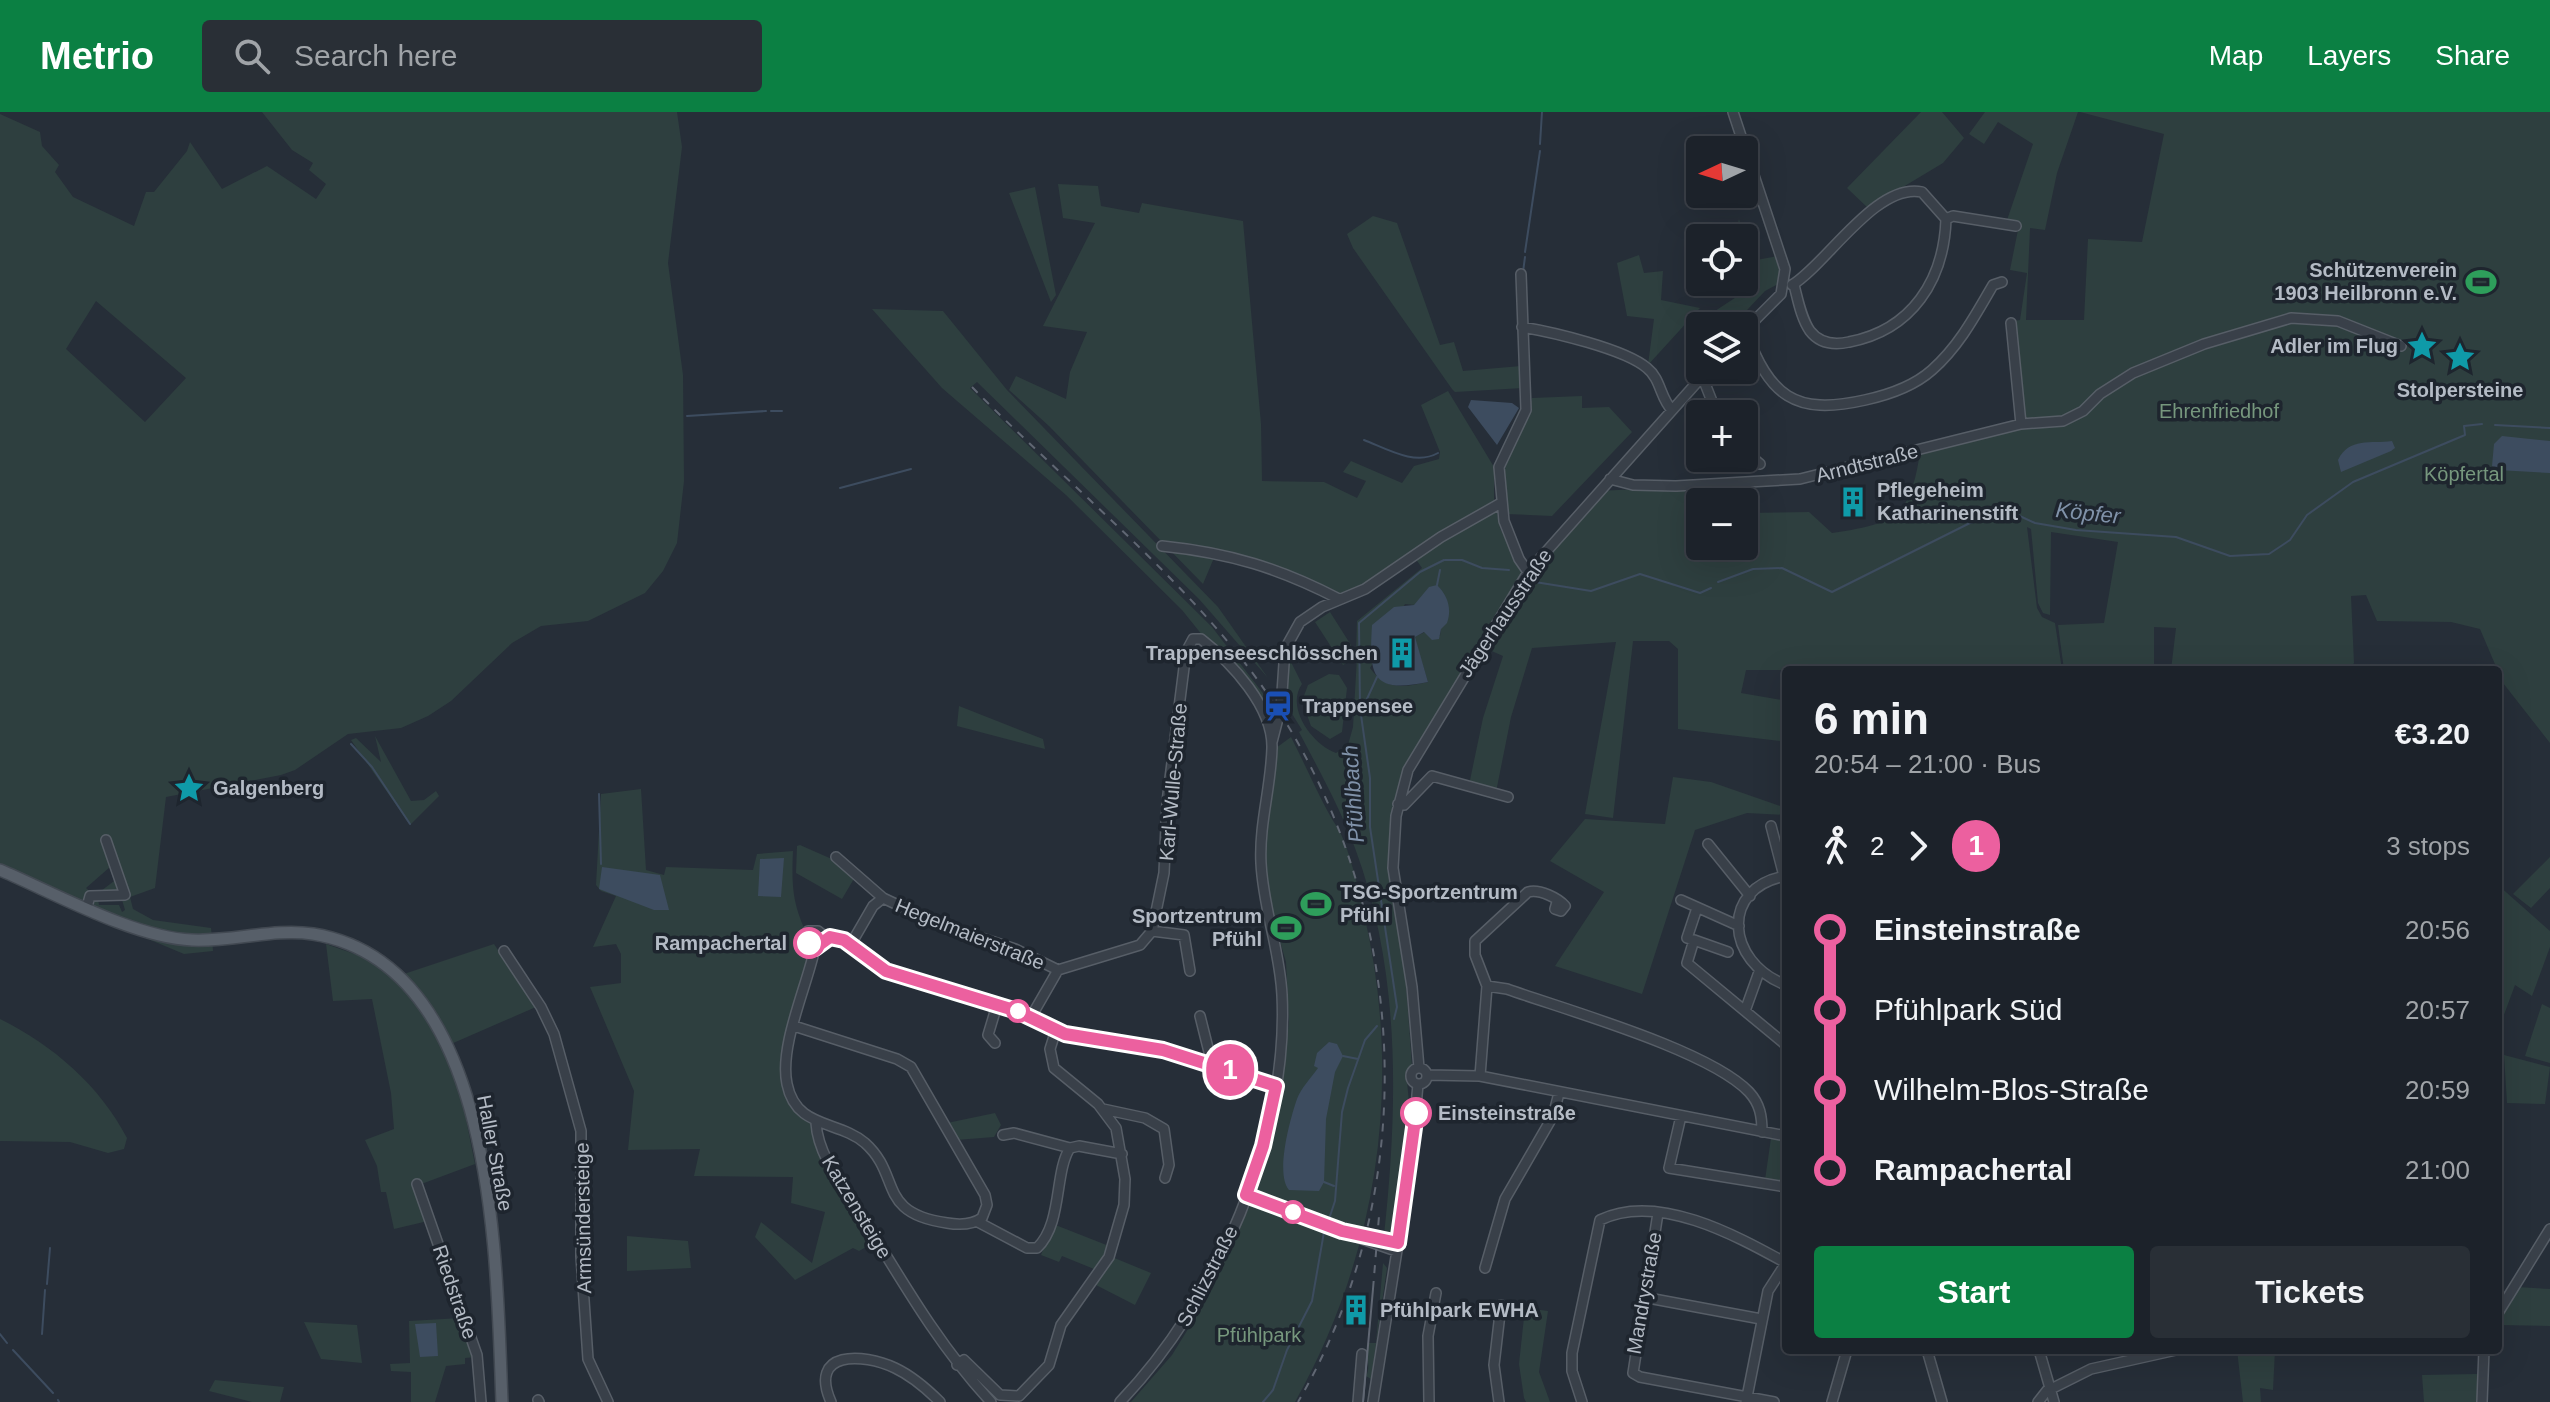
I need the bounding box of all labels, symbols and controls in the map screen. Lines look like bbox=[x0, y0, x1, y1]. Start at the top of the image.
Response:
search box bbox=[202, 20, 762, 92]
icon: search bbox=[230, 34, 274, 78]
text: Metrio bbox=[40, 35, 154, 77]
text: Search here bbox=[294, 39, 457, 72]
text: Map bbox=[2209, 40, 2263, 71]
text: Layers bbox=[2307, 40, 2391, 71]
text: Share bbox=[2435, 40, 2510, 71]
north arrow bbox=[1686, 136, 1758, 208]
map controls bbox=[1686, 136, 1758, 560]
button: locate bbox=[1686, 224, 1758, 296]
place label: Schützenverein 1903 Heilbronn e.V. bbox=[2274, 259, 2457, 304]
sports icon: Schützenverein 1903 Heilbronn e.V. bbox=[2464, 265, 2498, 299]
button: layers bbox=[1686, 312, 1758, 384]
place icon: Adler im Flug bbox=[2405, 329, 2439, 363]
place label: Adler im Flug bbox=[2270, 335, 2398, 357]
place icon: Stolpersteine bbox=[2443, 340, 2477, 374]
place label: Stolpersteine bbox=[2397, 379, 2523, 401]
button: + bbox=[1686, 400, 1758, 472]
park label: Ehrenfriedhof bbox=[2159, 400, 2279, 422]
street label: Arndtstraße bbox=[1814, 440, 1920, 486]
park label: Köpfertal bbox=[2424, 463, 2504, 485]
place label: Pflegeheim Katharinenstift bbox=[1877, 479, 2018, 524]
building icon: Pflegeheim Katharinenstift bbox=[1836, 485, 1870, 519]
button: − bbox=[1686, 488, 1758, 560]
water label: Köpfer bbox=[2054, 497, 2123, 529]
street label: Jägerhausstraße bbox=[1454, 545, 1556, 681]
building icon: Trappenseeschlösschen bbox=[1385, 636, 1419, 670]
place label: Trappenseeschlösschen bbox=[1146, 642, 1378, 664]
station icon: Trappensee bbox=[1261, 689, 1295, 723]
text: 6 min bbox=[1814, 694, 1929, 743]
place label: Trappensee bbox=[1302, 695, 1413, 717]
street label: Karl-Wulle-Straße bbox=[1155, 702, 1191, 862]
text: €3.20 bbox=[2395, 717, 2470, 750]
water label: Pfühlbach bbox=[1337, 744, 1369, 844]
text: 20:54 – 21:00 · Bus bbox=[1814, 749, 2041, 779]
place icon: Galgenberg bbox=[172, 771, 206, 805]
place label: Galgenberg bbox=[213, 777, 324, 799]
icon: walk bbox=[1814, 824, 1858, 868]
icon: forward bbox=[1896, 824, 1940, 868]
text: 1 bbox=[1968, 830, 1984, 861]
text: 2 bbox=[1870, 831, 1884, 861]
text: 3 stops bbox=[2386, 831, 2470, 861]
place label: TSG-Sportzentrum Pfühl bbox=[1340, 881, 1518, 926]
sports icon: TSG-Sportzentrum Pfühl bbox=[1299, 887, 1333, 921]
street label: Hegelmaierstraße bbox=[892, 894, 1048, 974]
place label: Sportzentrum Pfühl bbox=[1132, 905, 1262, 950]
sports icon: Sportzentrum Pfühl bbox=[1269, 911, 1303, 945]
text: Einsteinstraße bbox=[1874, 913, 2081, 946]
text: 20:56 bbox=[2405, 915, 2470, 945]
marker: Rampachertal bbox=[794, 928, 824, 958]
place label: Rampachertal bbox=[655, 932, 787, 954]
text: Pfühlpark Süd bbox=[1874, 993, 2062, 1026]
text: 20:57 bbox=[2405, 995, 2470, 1025]
unlabelled marker bbox=[1007, 1000, 1029, 1022]
line badge: 1 bbox=[1204, 1044, 1256, 1096]
text: 1 bbox=[1222, 1054, 1238, 1085]
text: Wilhelm-Blos-Straße bbox=[1874, 1073, 2149, 1106]
text: 20:59 bbox=[2405, 1075, 2470, 1105]
street label: Haller Straße bbox=[473, 1093, 517, 1213]
marker: Einsteinstraße bbox=[1401, 1098, 1431, 1128]
place label: Einsteinstraße bbox=[1438, 1102, 1576, 1124]
street label: Armsündersteige bbox=[571, 1142, 595, 1294]
street label: Katzensteige bbox=[818, 1152, 896, 1262]
text: Rampachertal bbox=[1874, 1153, 2072, 1186]
text: 21:00 bbox=[2405, 1155, 2470, 1185]
unlabelled marker bbox=[1282, 1201, 1304, 1223]
street label: Schlizstraße bbox=[1172, 1222, 1242, 1330]
street label: Mandrystraße bbox=[1622, 1230, 1666, 1356]
street label: Riedstraße bbox=[429, 1242, 481, 1342]
button: Start bbox=[1814, 1246, 2134, 1338]
button: Tickets bbox=[2150, 1246, 2470, 1338]
building icon: Pfühlpark EWHA bbox=[1339, 1293, 1373, 1327]
place label: Pfühlpark EWHA bbox=[1380, 1299, 1539, 1321]
park label: Pfühlpark bbox=[1217, 1324, 1302, 1346]

